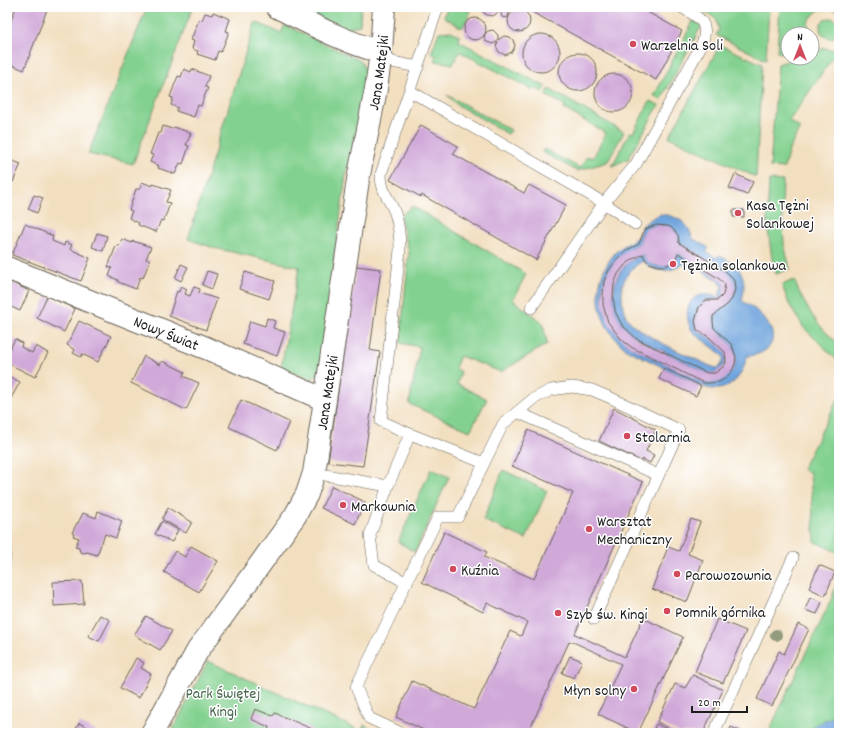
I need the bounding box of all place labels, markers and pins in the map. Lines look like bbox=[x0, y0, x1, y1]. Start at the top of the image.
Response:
place label: Warzelnia Soli bbox=[641, 35, 723, 58]
marker: Warzelnia Soli bbox=[628, 39, 638, 49]
place label: Kasa Tężni Solankowej bbox=[746, 195, 814, 236]
marker: Kasa Tężni Solankowej bbox=[733, 208, 743, 218]
place label: Tężnia solankowa bbox=[681, 255, 787, 278]
marker: Tężnia solankowa bbox=[668, 259, 678, 269]
place label: Stolarnia bbox=[635, 427, 691, 450]
marker: Stolarnia bbox=[622, 431, 632, 441]
place label: Markownia bbox=[351, 496, 416, 519]
marker: Markownia bbox=[338, 500, 348, 510]
place label: Warsztat Mechaniczny bbox=[597, 511, 672, 552]
marker: Warsztat Mechaniczny bbox=[584, 524, 594, 534]
place label: Kuźnia bbox=[461, 560, 499, 583]
marker: Kuźnia bbox=[448, 564, 458, 574]
place label: Parowozownia bbox=[685, 565, 772, 588]
marker: Parowozownia bbox=[672, 569, 682, 579]
place label: Pomnik górnika bbox=[675, 602, 766, 625]
place label: Szyb św. Kingi bbox=[566, 604, 647, 627]
marker: Pomnik górnika bbox=[662, 606, 672, 616]
marker: Szyb św. Kingi bbox=[553, 608, 563, 618]
place label: Młyn solny bbox=[564, 680, 627, 703]
marker: Młyn solny bbox=[629, 684, 639, 694]

